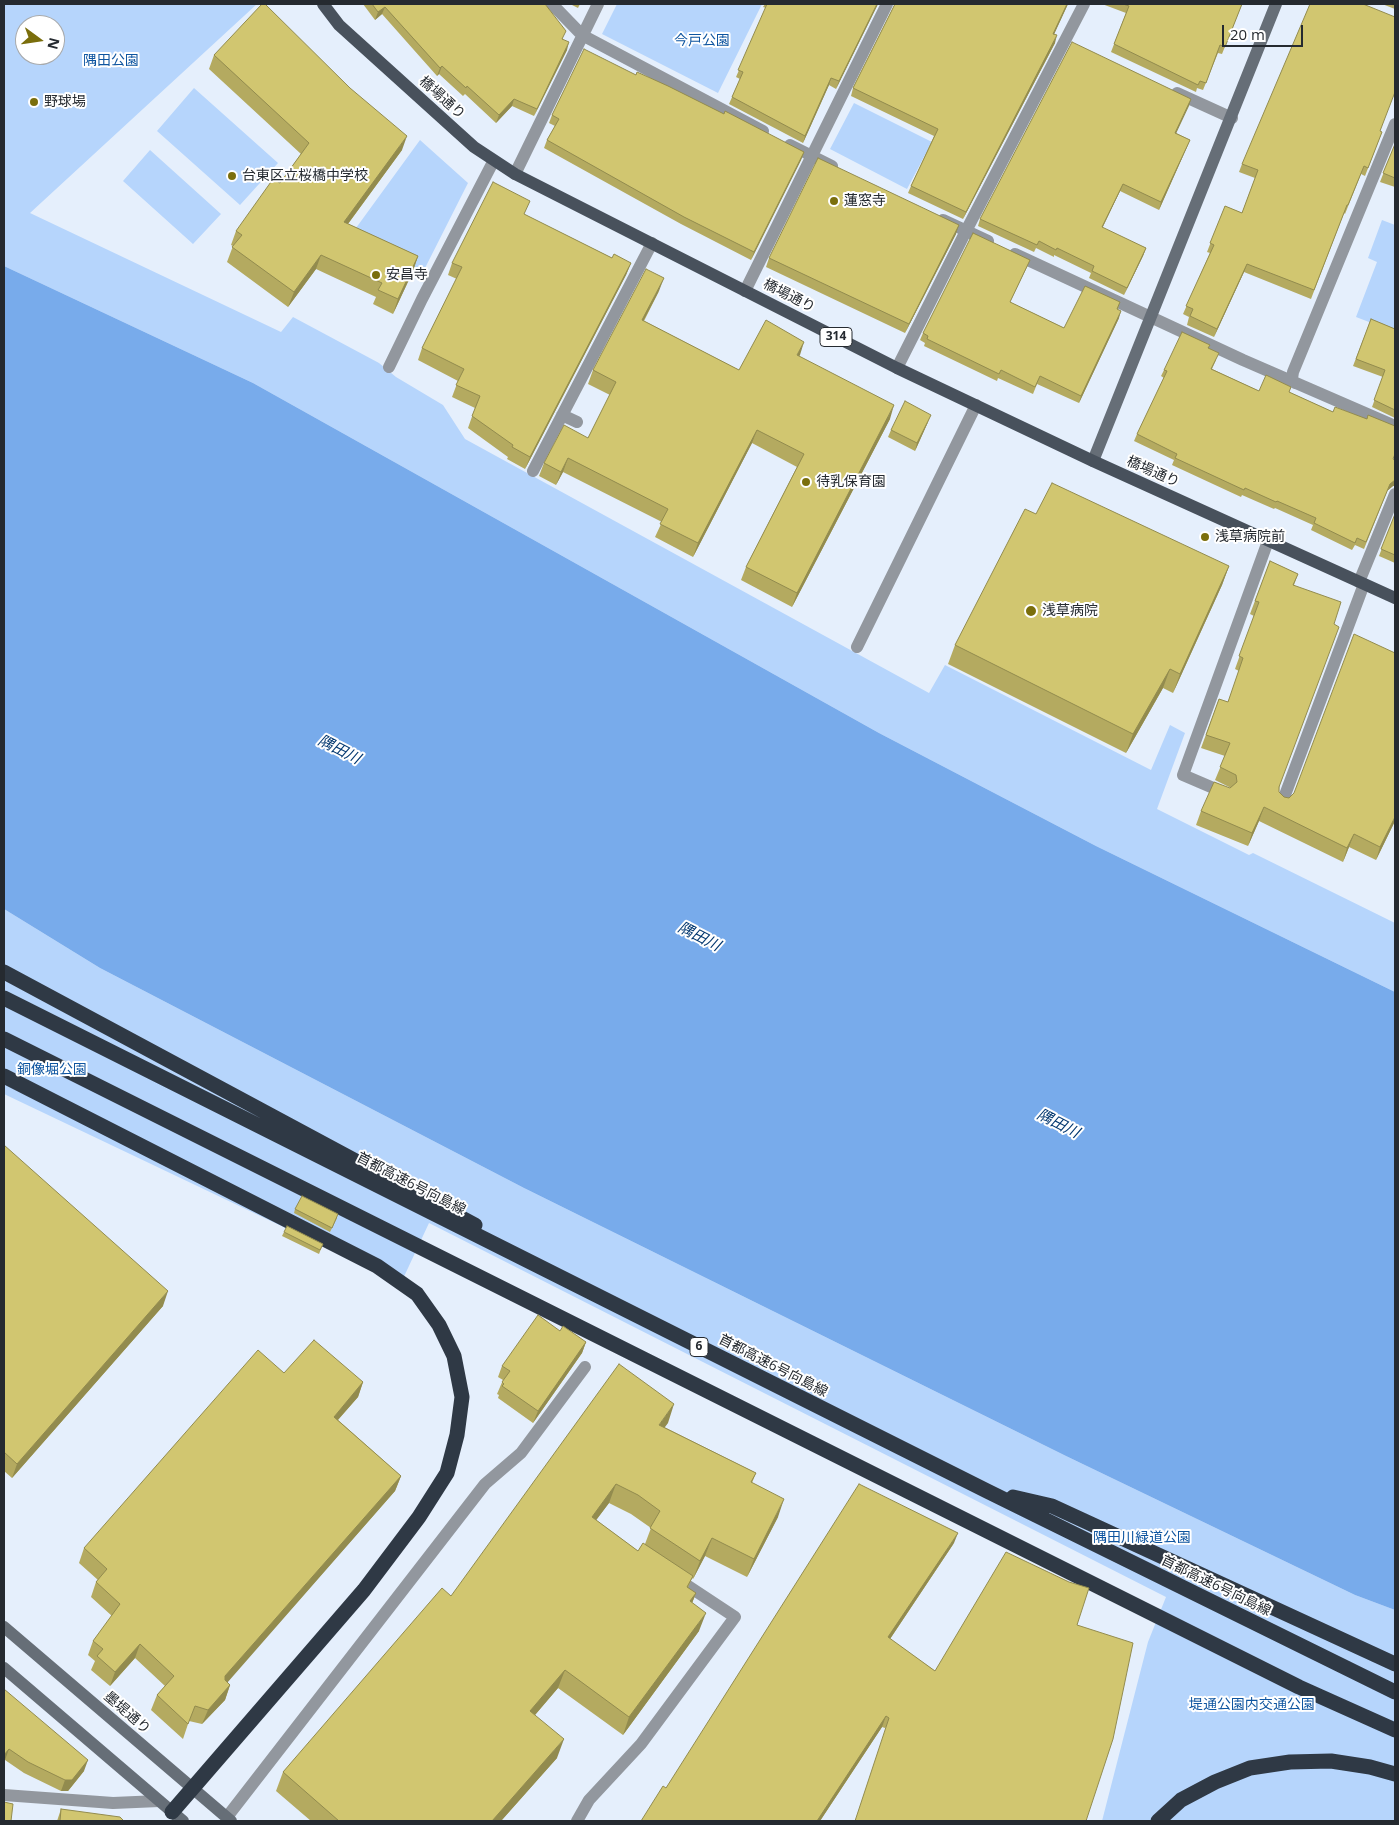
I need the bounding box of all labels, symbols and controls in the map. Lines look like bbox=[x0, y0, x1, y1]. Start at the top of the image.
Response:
north arrow bbox=[15, 15, 65, 65]
scale bar bbox=[1224, 15, 1305, 47]
text: 20 m bbox=[1230, 24, 1265, 44]
park label: 今戸公園 bbox=[674, 33, 730, 49]
text: N bbox=[43, 36, 65, 51]
park label: 隅田公園 bbox=[83, 53, 139, 69]
street label: 橋場通り bbox=[416, 73, 468, 123]
place label: 野球場 bbox=[44, 94, 86, 110]
marker: 野球場 bbox=[28, 96, 40, 108]
place label: 台東区立桜橋中学校 bbox=[242, 168, 368, 184]
marker: 台東区立桜橋中学校 bbox=[226, 170, 238, 182]
place label: 蓮窓寺 bbox=[844, 193, 886, 209]
marker: 蓮窓寺 bbox=[828, 195, 840, 207]
place label: 安昌寺 bbox=[386, 267, 428, 283]
marker: 安昌寺 bbox=[370, 269, 382, 281]
street label: 橋場通り bbox=[760, 276, 818, 316]
road number: 314 bbox=[820, 328, 852, 347]
street label: 橋場通り bbox=[1124, 453, 1182, 491]
place label: 待乳保育園 bbox=[816, 474, 886, 490]
marker: 待乳保育園 bbox=[800, 476, 812, 488]
place label: 浅草病院前 bbox=[1215, 529, 1285, 545]
marker: 浅草病院前 bbox=[1199, 531, 1211, 543]
place label: 浅草病院 bbox=[1042, 603, 1098, 619]
marker: 浅草病院 bbox=[1024, 604, 1038, 618]
water label: 隅田川 bbox=[315, 732, 363, 768]
water label: 隅田川 bbox=[675, 919, 723, 955]
park label: 銅像堀公園 bbox=[17, 1062, 87, 1078]
water label: 隅田川 bbox=[1034, 1106, 1082, 1142]
street label: 首都高速6号向島線 bbox=[354, 1149, 468, 1219]
street label: 首都高速6号向島線 bbox=[716, 1331, 830, 1401]
road number: 6 bbox=[690, 1338, 708, 1356]
park label: 隅田川緑道公園 bbox=[1093, 1530, 1191, 1546]
street label: 首都高速6号向島線 bbox=[1158, 1552, 1274, 1620]
street label: 墨堤通り bbox=[100, 1688, 154, 1738]
park label: 堤通公園内交通公園 bbox=[1189, 1697, 1315, 1713]

